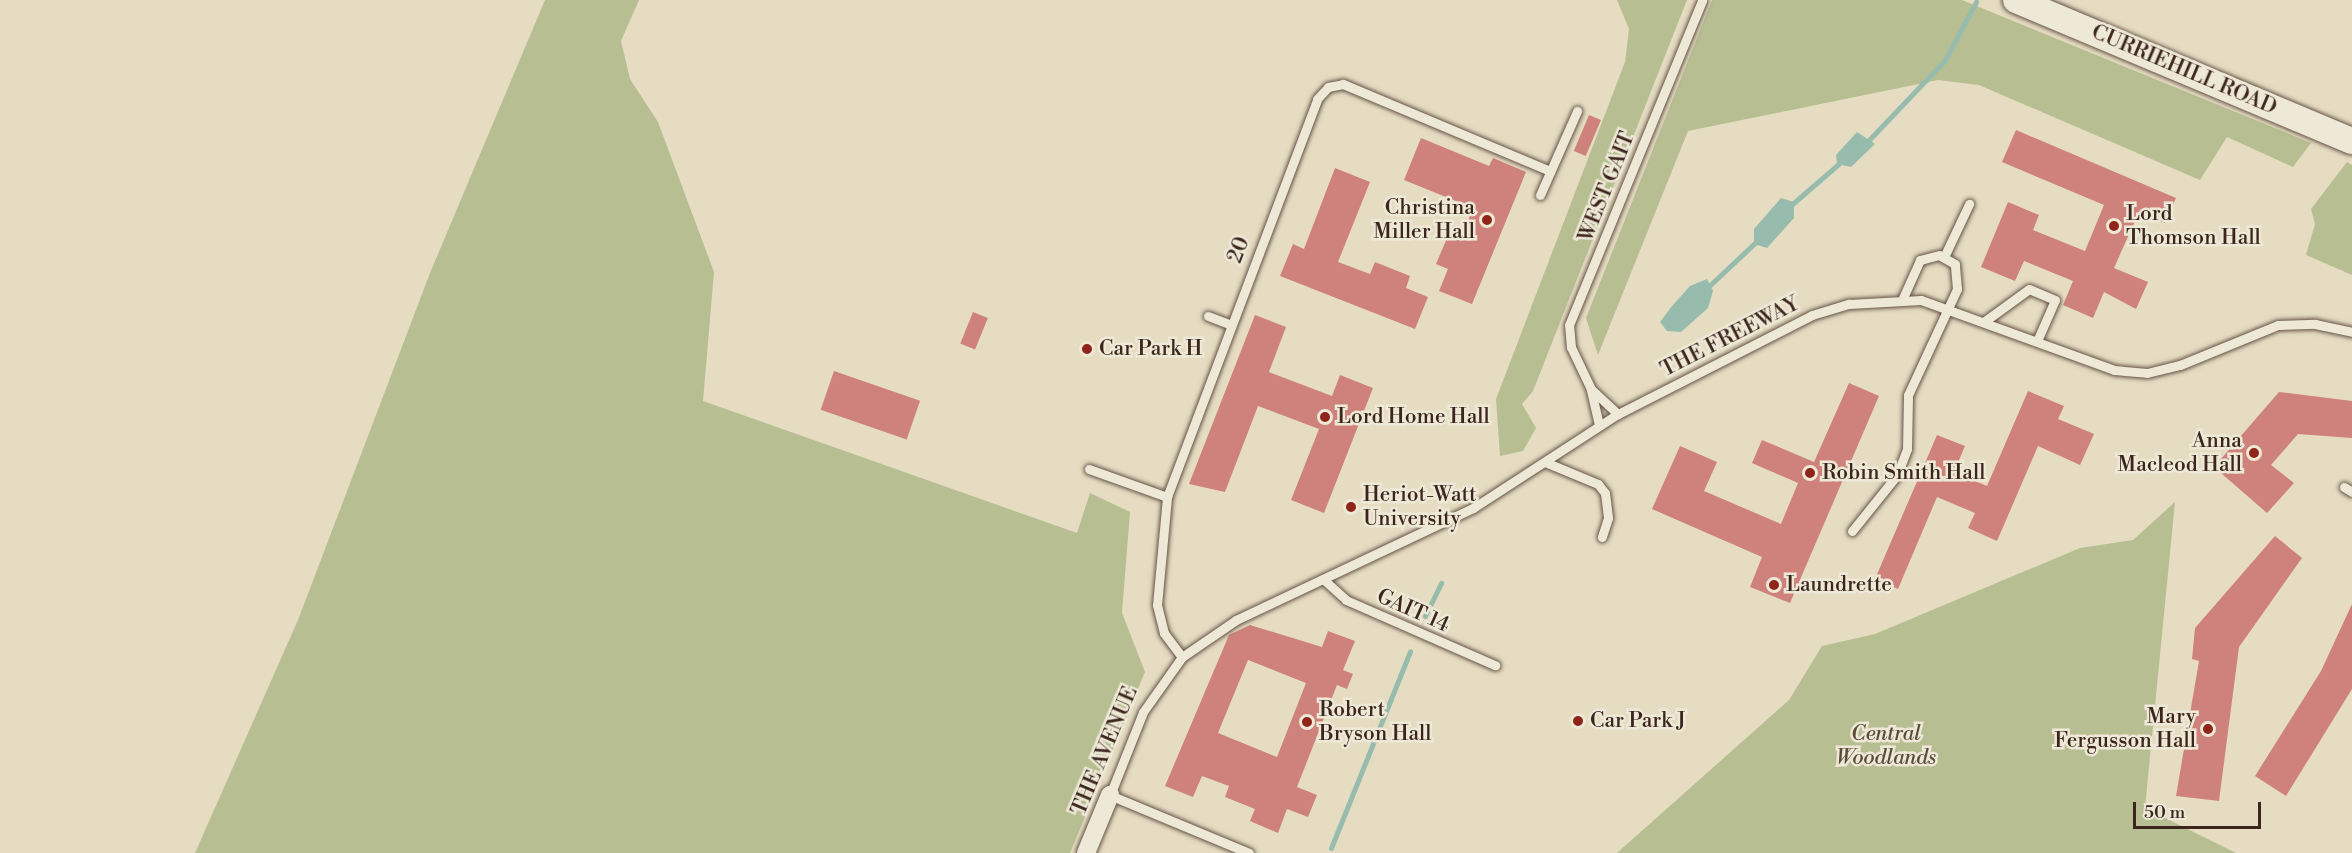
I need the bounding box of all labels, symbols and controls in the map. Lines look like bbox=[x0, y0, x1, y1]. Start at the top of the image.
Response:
street label: CURRIEHILL ROAD bbox=[2088, 20, 2280, 120]
street label: WEST GAIT bbox=[1574, 128, 1640, 246]
place label: Christina Miller Hall bbox=[1373, 195, 1475, 245]
place label: Lord Thomson Hall bbox=[2126, 201, 2261, 251]
marker: Christina Miller Hall bbox=[1480, 213, 1494, 227]
marker: Lord Thomson Hall bbox=[2107, 219, 2121, 233]
street label: 20 bbox=[1223, 233, 1255, 267]
street label: THE FREEWAY bbox=[1657, 291, 1803, 383]
place label: Car Park H bbox=[1099, 336, 1202, 362]
marker: Car Park H bbox=[1080, 342, 1094, 356]
place label: Lord Home Hall bbox=[1337, 404, 1490, 430]
marker: Lord Home Hall bbox=[1318, 410, 1332, 424]
place label: Anna Macleod Hall bbox=[2118, 428, 2242, 478]
marker: Anna Macleod Hall bbox=[2247, 446, 2261, 460]
place label: Robin Smith Hall bbox=[1822, 460, 1985, 486]
marker: Robin Smith Hall bbox=[1803, 466, 1817, 480]
place label: Heriot-Watt University bbox=[1363, 482, 1476, 532]
marker: Heriot-Watt University bbox=[1344, 500, 1358, 514]
place label: Laundrette bbox=[1786, 572, 1892, 598]
marker: Laundrette bbox=[1767, 578, 1781, 592]
street label: GAIT 14 bbox=[1373, 584, 1453, 638]
street label: THE AVENUE bbox=[1067, 683, 1143, 819]
place label: Robert Bryson Hall bbox=[1319, 697, 1432, 747]
place label: Mary Fergusson Hall bbox=[2054, 704, 2196, 754]
place label: Car Park J bbox=[1590, 708, 1686, 734]
marker: Car Park J bbox=[1571, 714, 1585, 728]
marker: Robert Bryson Hall bbox=[1300, 715, 1314, 729]
park label: Central Woodlands bbox=[1836, 721, 1936, 771]
marker: Mary Fergusson Hall bbox=[2201, 722, 2215, 736]
scale bar bbox=[2136, 790, 2264, 828]
text: 50 m bbox=[2144, 801, 2185, 824]

